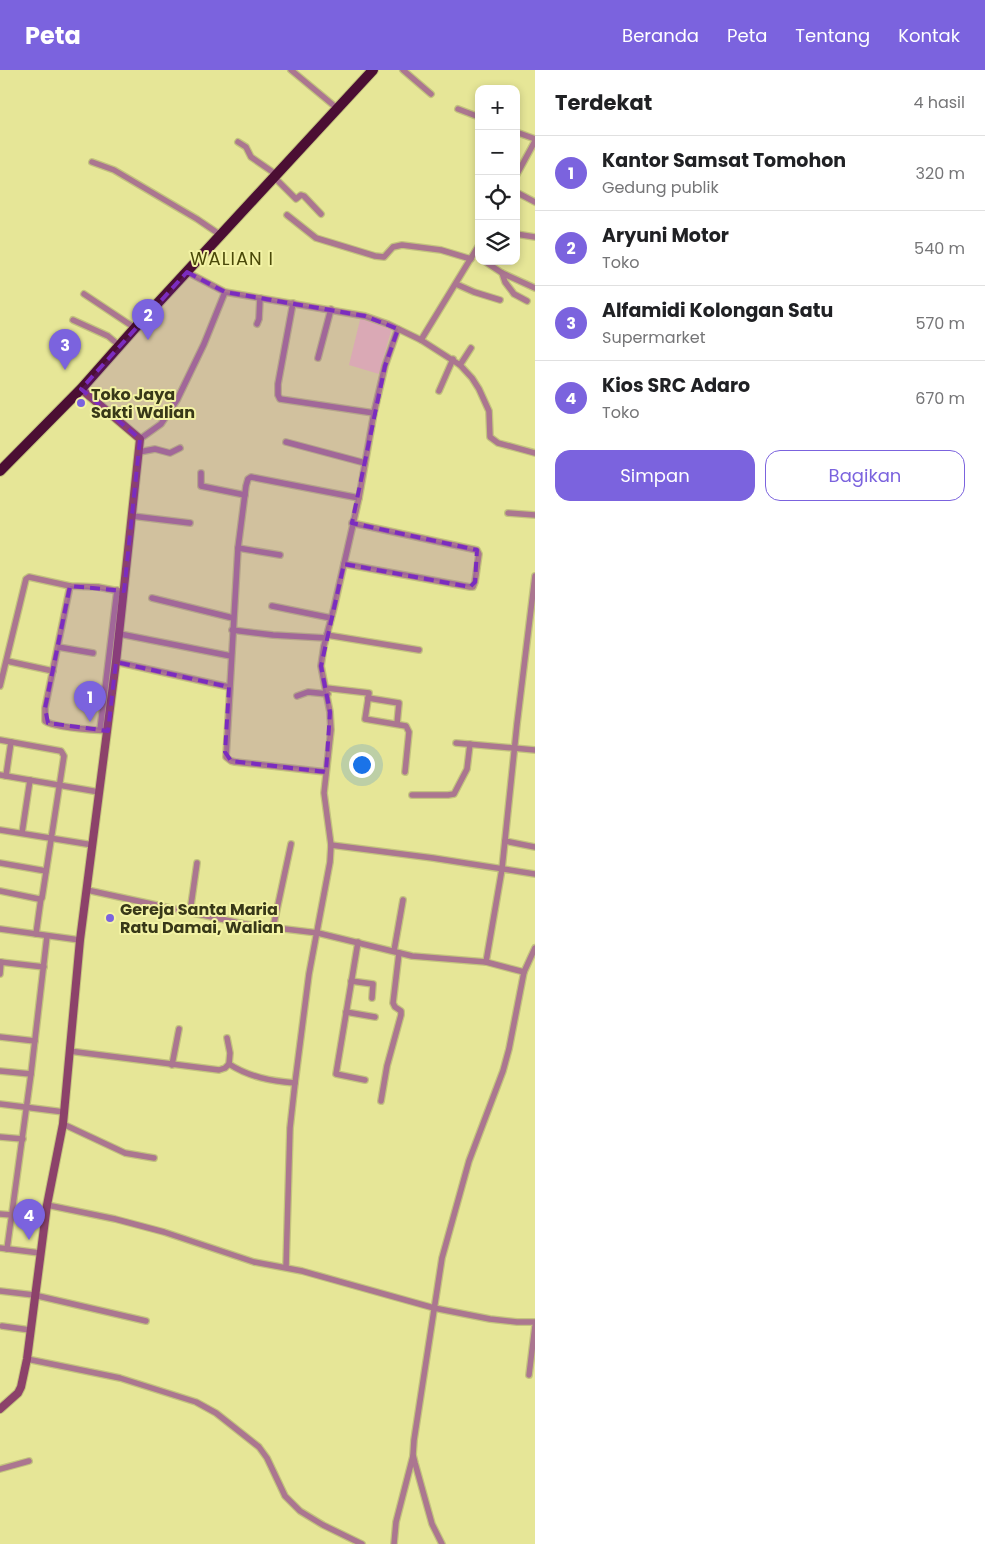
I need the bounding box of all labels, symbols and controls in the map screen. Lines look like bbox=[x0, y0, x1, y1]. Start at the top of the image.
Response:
text: Peta bbox=[25, 19, 81, 52]
text: Beranda bbox=[622, 23, 699, 48]
text: Peta bbox=[727, 23, 767, 48]
text: Tentang bbox=[795, 23, 870, 48]
text: Kontak bbox=[898, 23, 960, 48]
map controls bbox=[475, 85, 520, 265]
button: + bbox=[475, 85, 520, 130]
text: Terdekat bbox=[555, 88, 652, 117]
text: 4 hasil bbox=[913, 91, 965, 114]
button: − bbox=[475, 130, 520, 175]
text: Kantor Samsat Tomohon bbox=[602, 147, 846, 174]
text: 1 bbox=[568, 162, 574, 185]
text: 320 m bbox=[916, 162, 965, 185]
button: locate bbox=[475, 175, 520, 220]
text: Gedung publik bbox=[602, 176, 719, 199]
button: layers bbox=[475, 220, 520, 265]
text: Aryuni Motor bbox=[602, 222, 729, 249]
text: 2 bbox=[566, 237, 576, 260]
text: 540 m bbox=[914, 237, 965, 260]
district label: WALIAN I bbox=[190, 246, 274, 271]
text: Toko bbox=[602, 251, 639, 274]
text: Alfamidi Kolongan Satu bbox=[602, 297, 833, 324]
pin: 2 bbox=[132, 299, 164, 340]
text: 3 bbox=[566, 312, 576, 335]
text: 570 m bbox=[915, 312, 965, 335]
text: Supermarket bbox=[602, 326, 706, 349]
pin: 3 bbox=[49, 329, 81, 370]
text: Kios SRC Adaro bbox=[602, 372, 750, 399]
place label: Toko Jaya Sakti Walian bbox=[91, 383, 195, 424]
text: 4 bbox=[566, 387, 576, 410]
text: 670 m bbox=[915, 387, 965, 410]
marker: Toko Jaya Sakti Walian bbox=[75, 397, 87, 409]
text: Toko bbox=[602, 401, 639, 424]
button: Simpan bbox=[555, 450, 755, 501]
button: Bagikan bbox=[765, 450, 965, 501]
pin: 1 bbox=[74, 681, 106, 722]
your location bbox=[349, 752, 375, 778]
place label: Gereja Santa Maria Ratu Damai, Walian bbox=[120, 898, 284, 939]
marker: Gereja Santa Maria Ratu Damai, Walian bbox=[104, 912, 116, 924]
pin: 4 bbox=[13, 1199, 45, 1240]

